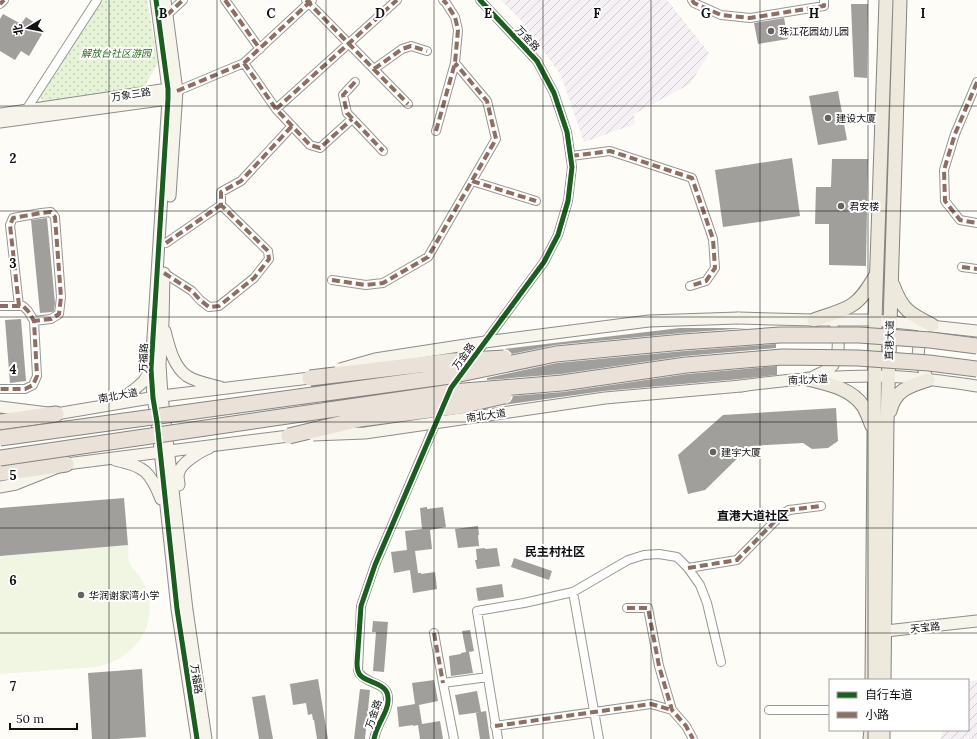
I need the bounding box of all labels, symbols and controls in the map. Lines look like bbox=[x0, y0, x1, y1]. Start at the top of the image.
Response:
text: B bbox=[159, 5, 168, 22]
text: C bbox=[267, 5, 276, 22]
text: D bbox=[375, 5, 385, 22]
text: E bbox=[484, 5, 492, 22]
text: F bbox=[593, 5, 601, 22]
text: G bbox=[701, 5, 711, 22]
text: H bbox=[809, 5, 819, 22]
text: I bbox=[920, 5, 926, 22]
north arrow bbox=[8, 8, 48, 48]
text: 北 bbox=[10, 23, 26, 36]
street label: 万金路 bbox=[513, 23, 543, 54]
place label: 珠江花园幼儿园 bbox=[779, 25, 849, 38]
marker: 珠江花园幼儿园 bbox=[766, 26, 776, 36]
park label: 解放台社区游园 bbox=[81, 47, 153, 60]
street label: 万象三路 bbox=[110, 85, 152, 104]
place label: 建设大厦 bbox=[836, 112, 876, 125]
marker: 建设大厦 bbox=[823, 113, 833, 123]
text: 2 bbox=[10, 150, 17, 167]
place label: 君安楼 bbox=[849, 200, 879, 213]
marker: 君安楼 bbox=[836, 201, 846, 211]
text: 3 bbox=[9, 255, 17, 272]
street label: 直港大道 bbox=[882, 320, 897, 360]
street label: 万金路 bbox=[449, 340, 477, 372]
street label: 万福路 bbox=[136, 343, 151, 373]
text: 4 bbox=[9, 361, 17, 378]
street label: 南北大道 bbox=[788, 372, 828, 387]
street label: 南北大道 bbox=[97, 386, 139, 405]
street label: 南北大道 bbox=[465, 406, 507, 425]
place label: 建宇大厦 bbox=[721, 446, 761, 459]
marker: 建宇大厦 bbox=[708, 447, 718, 457]
text: 5 bbox=[9, 467, 17, 484]
district label: 直港大道社区 bbox=[717, 508, 789, 523]
district label: 民主村社区 bbox=[525, 544, 585, 559]
text: 6 bbox=[9, 572, 17, 589]
place label: 华润谢家湾小学 bbox=[89, 589, 159, 602]
marker: 华润谢家湾小学 bbox=[76, 590, 86, 600]
street label: 天宝路 bbox=[909, 619, 941, 636]
street label: 万福路 bbox=[188, 663, 205, 695]
text: 7 bbox=[10, 678, 16, 695]
legend bbox=[829, 679, 969, 731]
text: 自行车道 bbox=[865, 687, 913, 702]
street label: 万金路 bbox=[362, 698, 385, 730]
scale bar bbox=[10, 705, 77, 731]
text: 小路 bbox=[865, 707, 889, 722]
text: 50 m bbox=[16, 711, 44, 726]

